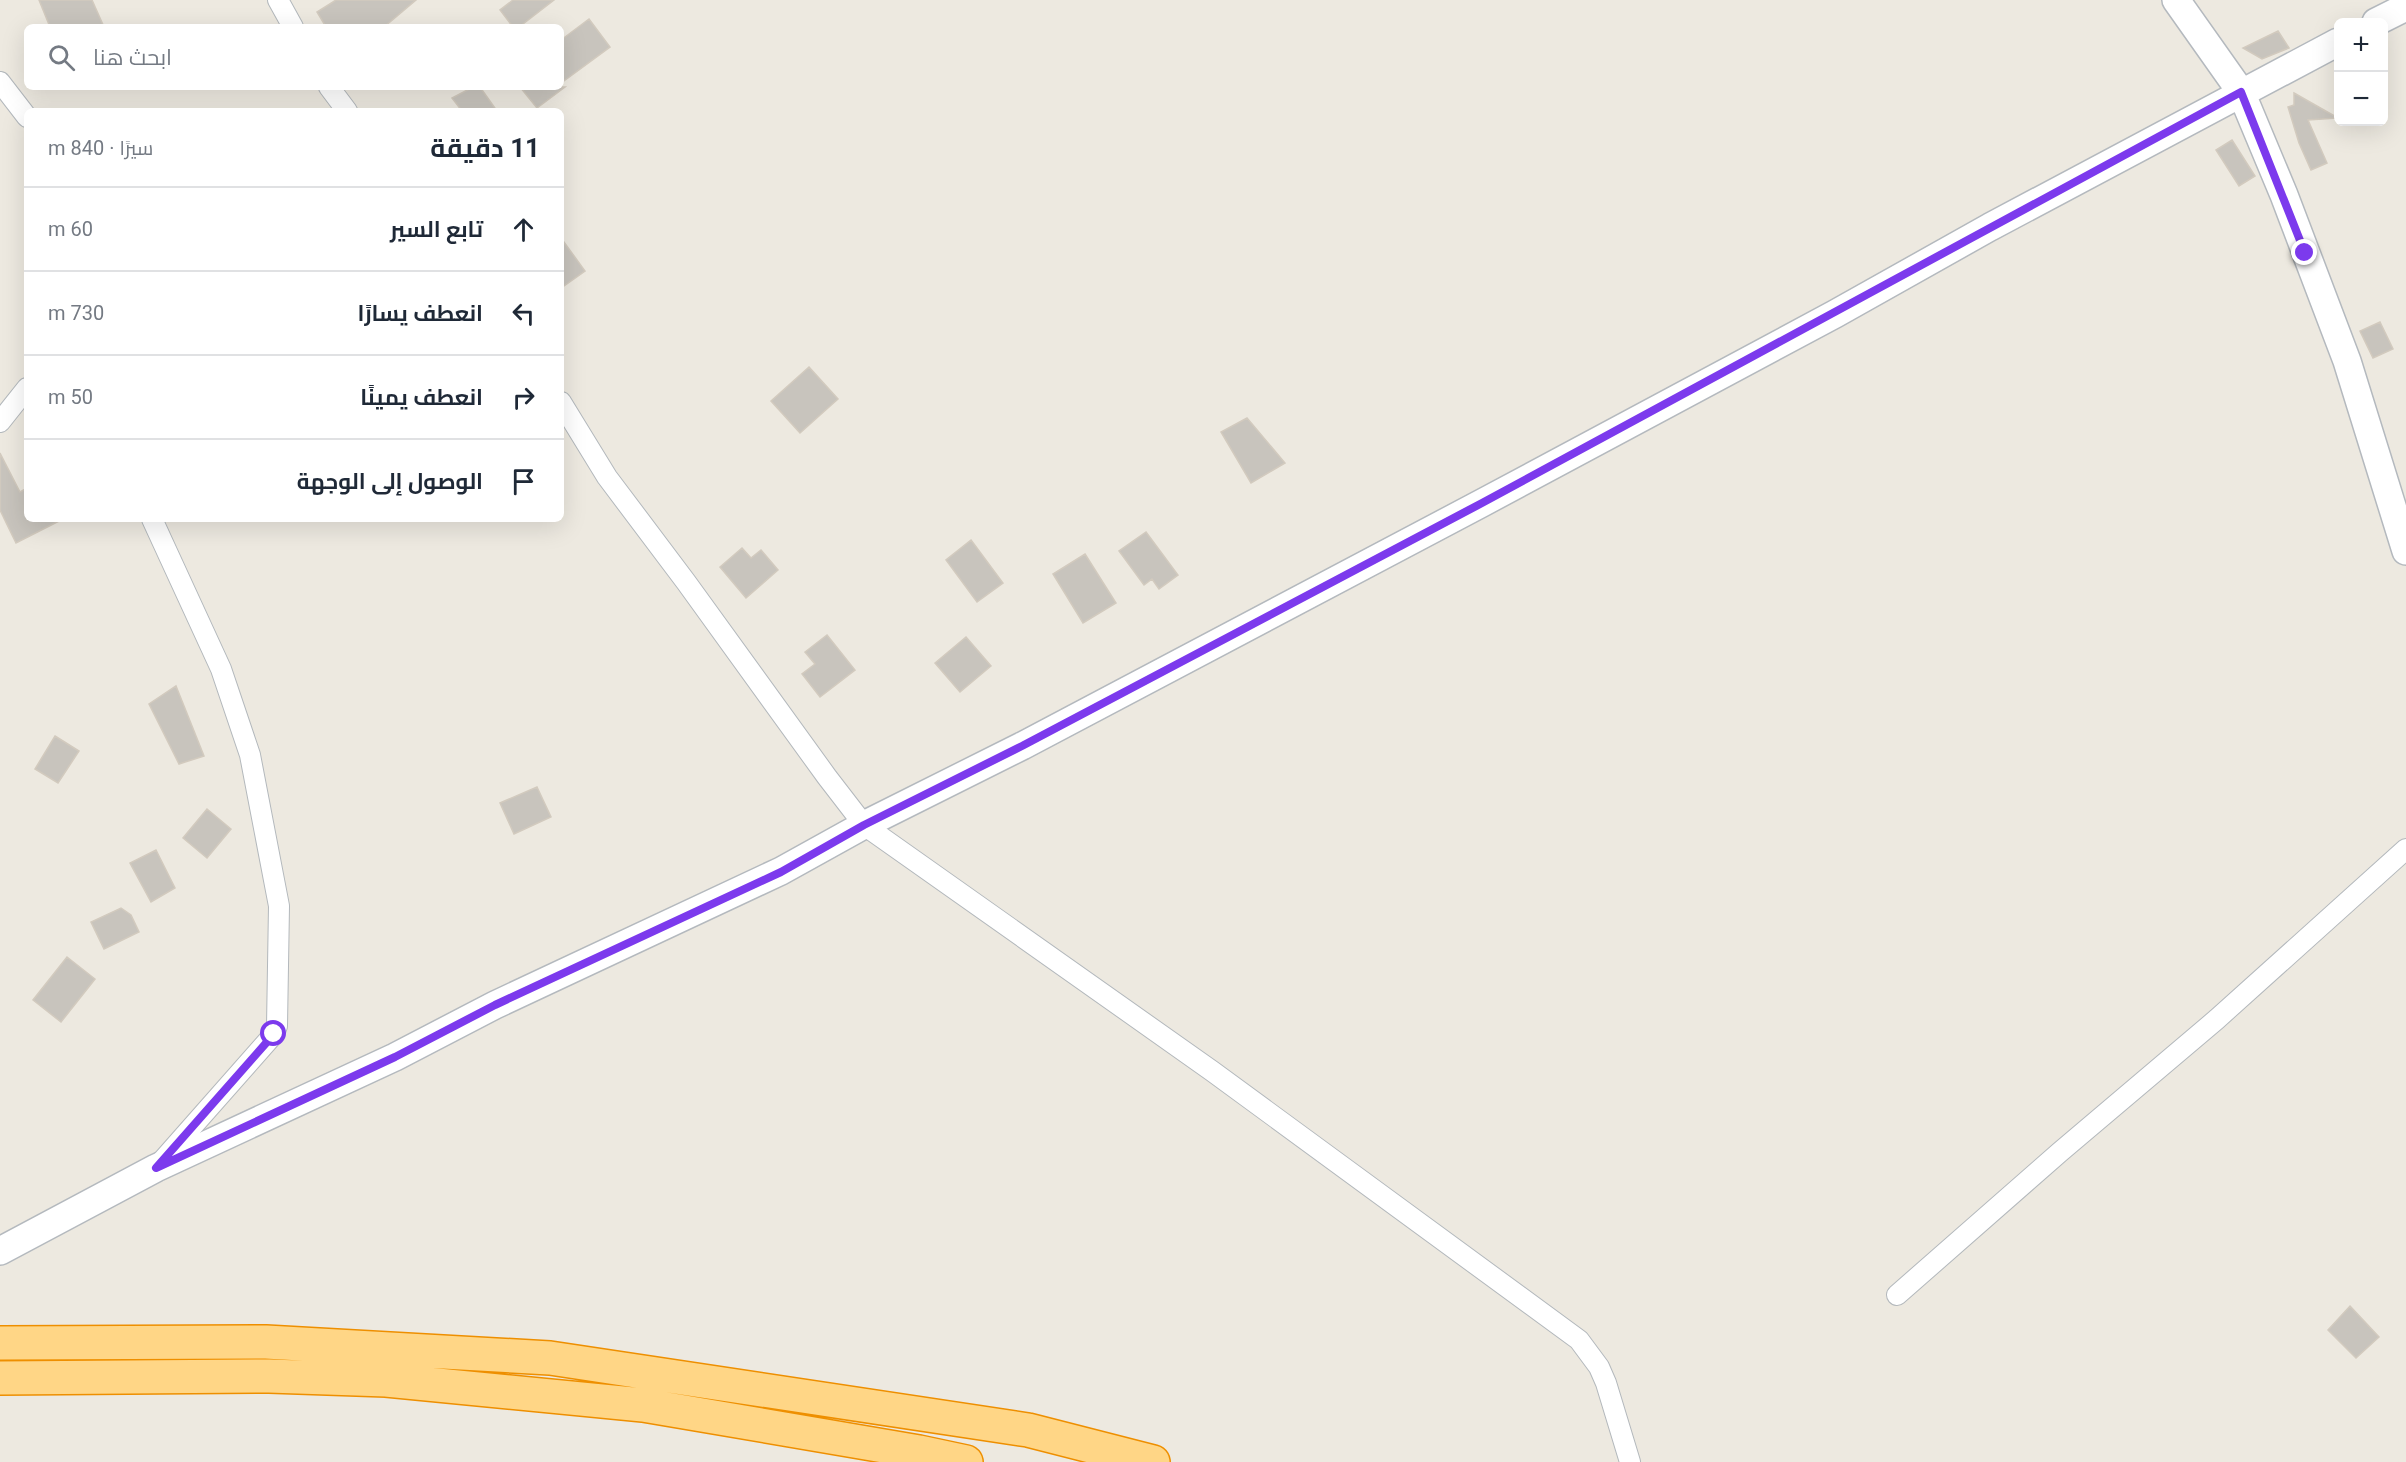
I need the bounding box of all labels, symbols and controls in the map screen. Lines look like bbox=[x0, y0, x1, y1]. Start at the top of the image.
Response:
map controls bbox=[2334, 18, 2388, 126]
button: + bbox=[2334, 18, 2388, 72]
search box bbox=[24, 24, 564, 90]
icon: search bbox=[45, 41, 78, 74]
text: ابحث هنا bbox=[93, 45, 172, 70]
button: − bbox=[2334, 72, 2388, 126]
text: 11 دقيقة bbox=[430, 133, 540, 163]
text: سيرًا · 840 m bbox=[48, 136, 153, 160]
icon: ahead bbox=[507, 213, 540, 246]
text: 60 m bbox=[48, 217, 93, 241]
text: تابع السير bbox=[390, 217, 483, 242]
route end bbox=[2291, 239, 2317, 265]
icon: left bbox=[507, 297, 540, 330]
text: 730 m bbox=[48, 301, 104, 325]
text: انعطف يسارًا bbox=[358, 301, 483, 326]
icon: right bbox=[507, 381, 540, 414]
text: 50 m bbox=[48, 385, 93, 409]
text: انعطف يمينًا bbox=[360, 385, 483, 410]
icon: arrive bbox=[507, 465, 540, 498]
text: الوصول إلى الوجهة bbox=[297, 469, 483, 494]
route start bbox=[260, 1020, 286, 1046]

